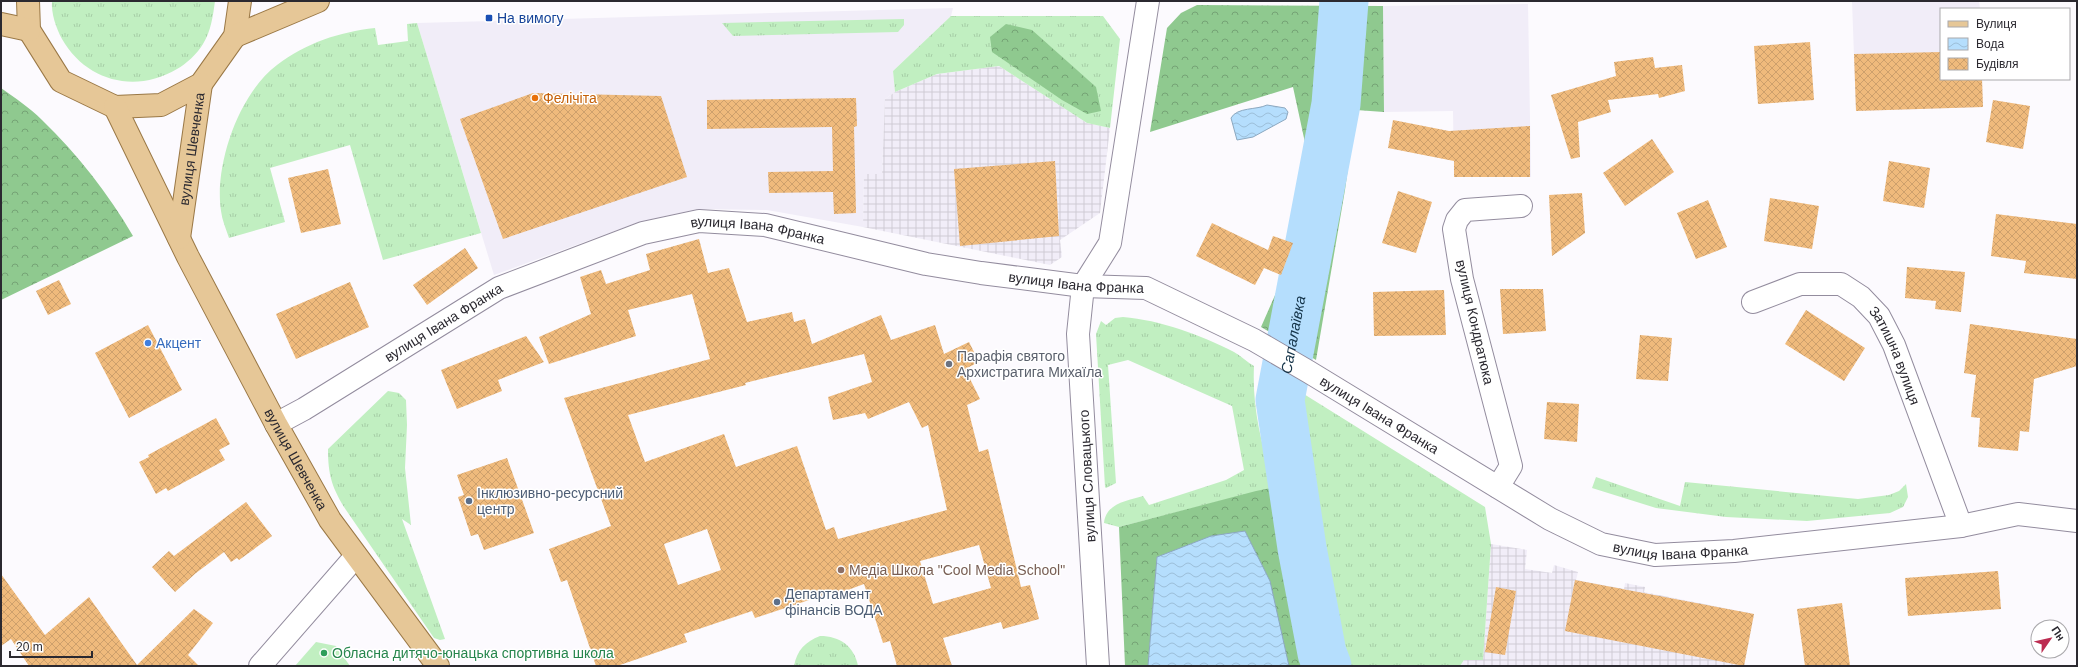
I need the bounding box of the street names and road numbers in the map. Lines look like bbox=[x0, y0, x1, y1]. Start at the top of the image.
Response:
street label: вулиця Шевченка bbox=[176, 91, 208, 206]
street label: вулиця Івана Франка bbox=[689, 213, 827, 247]
street label: вулиця Кондратюка bbox=[1453, 258, 1497, 386]
street label: вулиця Івана Франка bbox=[1008, 269, 1144, 296]
street label: вулиця Івана Франка bbox=[382, 280, 506, 365]
street label: Затишна вулиця bbox=[1866, 303, 1923, 407]
street label: вулиця Івана Франка bbox=[1317, 373, 1442, 457]
street label: вулиця Шевченка bbox=[261, 406, 331, 513]
street label: вулиця Словацького bbox=[1076, 409, 1098, 543]
street label: вулиця Івана Франка bbox=[1612, 539, 1749, 563]

